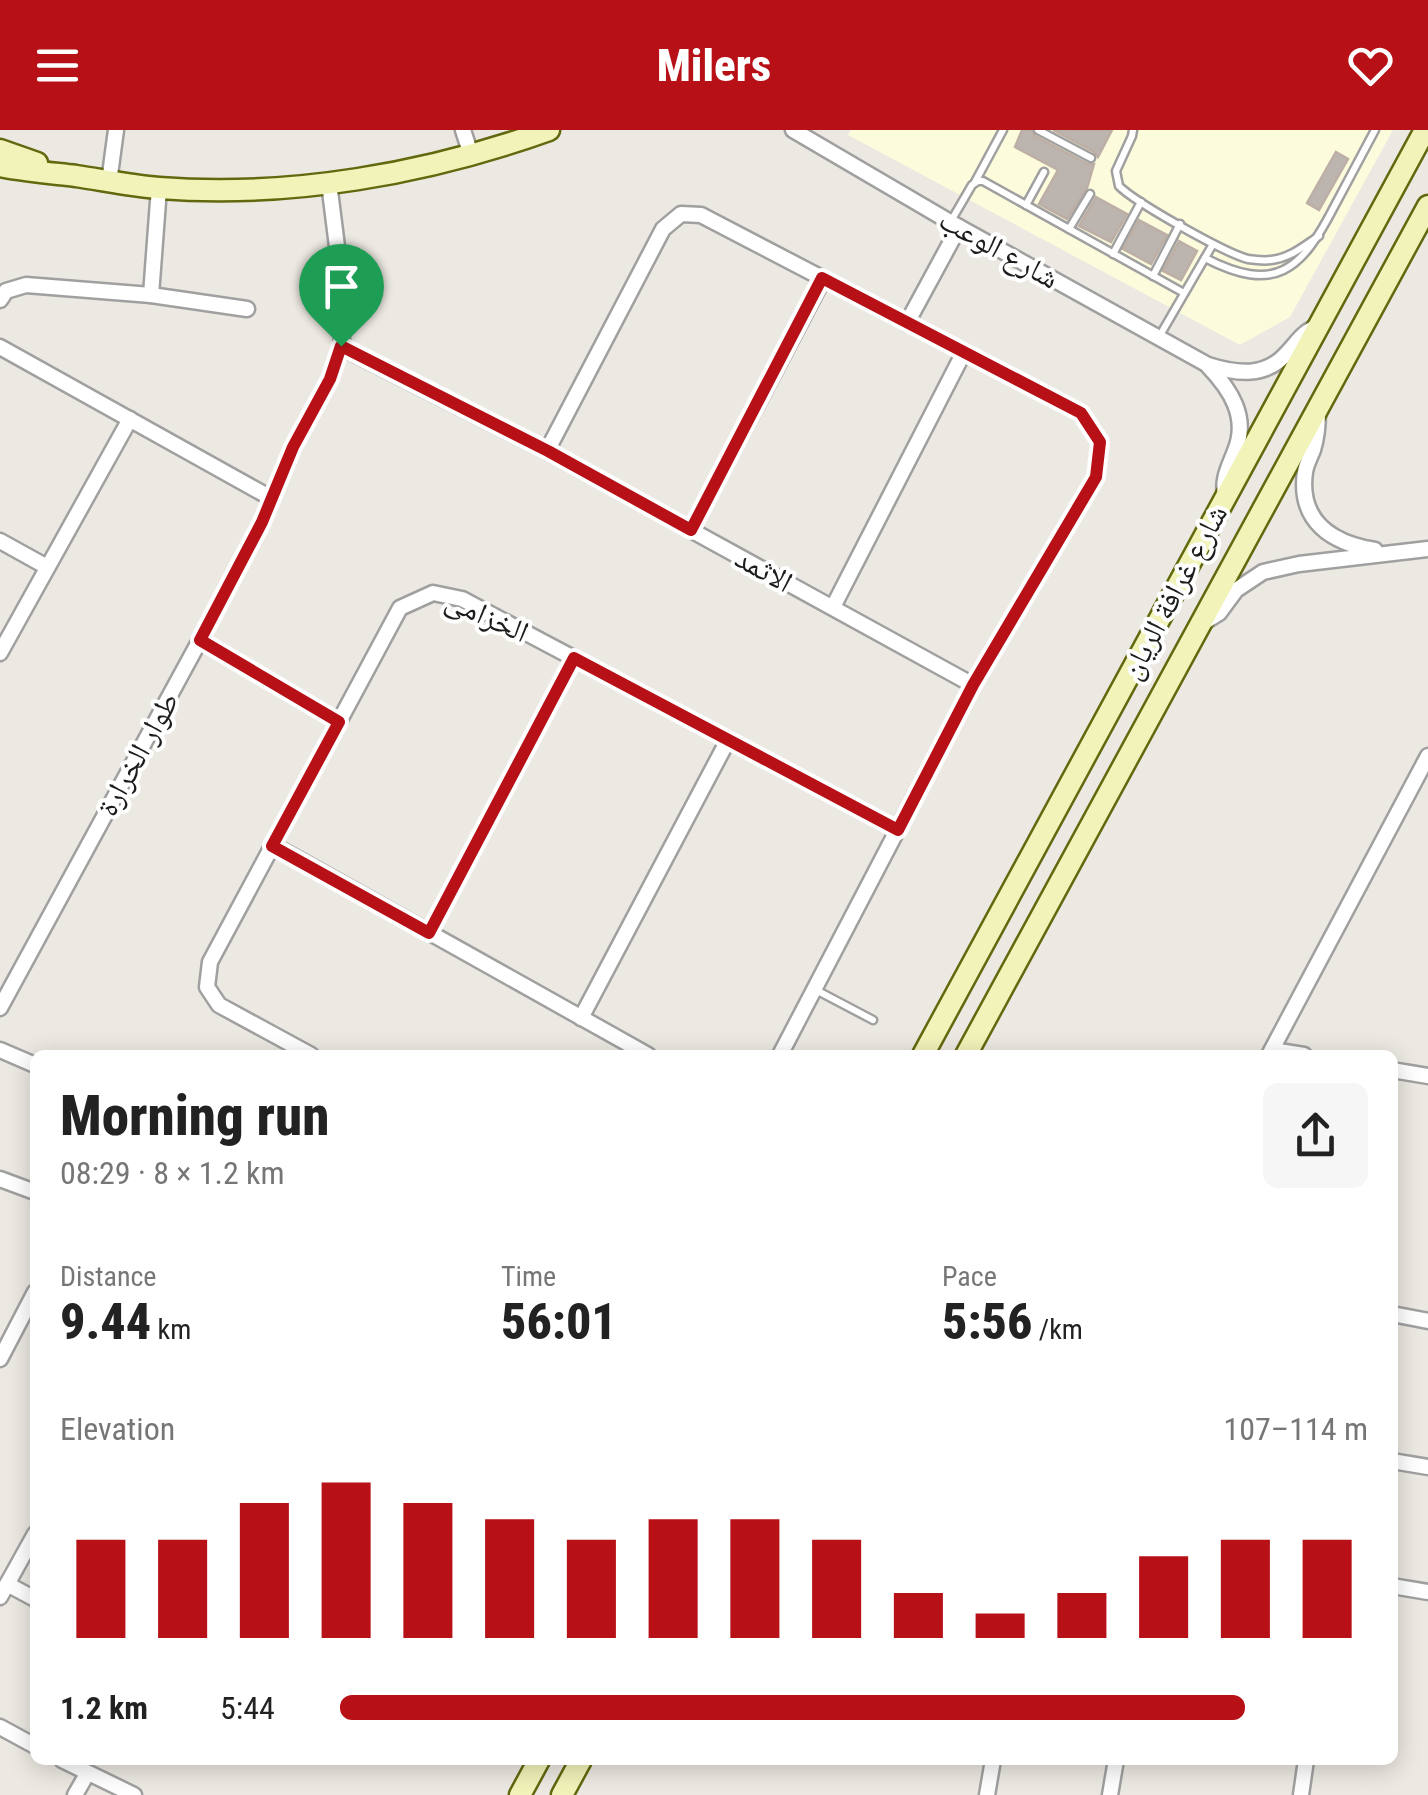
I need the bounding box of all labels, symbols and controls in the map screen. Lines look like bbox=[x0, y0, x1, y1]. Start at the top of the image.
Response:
icon: menu bbox=[30, 38, 85, 93]
icon: heart bbox=[1343, 38, 1398, 93]
text: Milers bbox=[657, 39, 771, 92]
street label: شارع الوعب bbox=[932, 201, 1065, 297]
pin bbox=[299, 244, 384, 347]
icon: arrive bbox=[314, 259, 369, 314]
street label: شارع غرافة الريان bbox=[1113, 499, 1236, 686]
street label: الاثمد bbox=[730, 540, 799, 599]
street label: الخزامى bbox=[440, 582, 534, 650]
street label: طوار الخرارة bbox=[89, 686, 186, 822]
button: share bbox=[1263, 1083, 1368, 1188]
text: Morning run bbox=[60, 1084, 329, 1148]
text: 08:29 · 8 × 1.2 km bbox=[60, 1154, 285, 1192]
text: Distance bbox=[60, 1260, 157, 1293]
text: Time bbox=[501, 1260, 556, 1293]
text: Pace bbox=[942, 1260, 997, 1293]
text: 9.44 bbox=[60, 1293, 151, 1351]
text: 56:01 bbox=[501, 1293, 617, 1351]
text: 5:56 bbox=[942, 1293, 1032, 1351]
text: km bbox=[151, 1313, 191, 1346]
text: /km bbox=[1032, 1313, 1083, 1346]
text: Elevation bbox=[60, 1410, 175, 1448]
text: 107–114 m bbox=[1223, 1410, 1368, 1448]
text: 1.2 km bbox=[60, 1689, 148, 1727]
text: 5:44 bbox=[220, 1689, 275, 1727]

